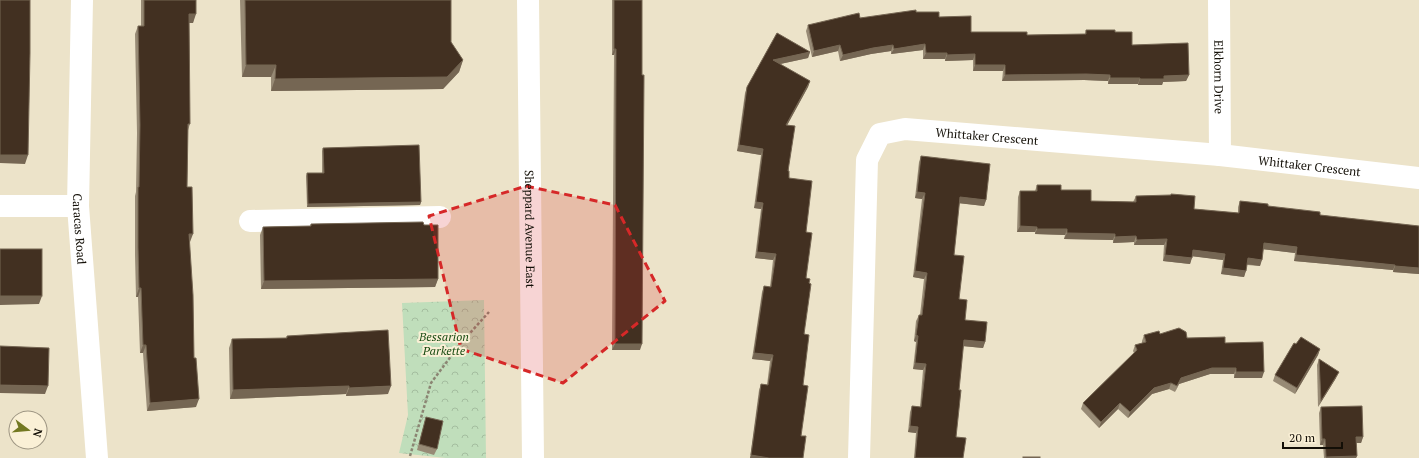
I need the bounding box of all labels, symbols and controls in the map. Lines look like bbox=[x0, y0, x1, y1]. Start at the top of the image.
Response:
street label: Elkhorn Drive bbox=[1212, 40, 1227, 114]
street label: Whittaker Crescent bbox=[935, 124, 1040, 148]
street label: Whittaker Crescent bbox=[1258, 152, 1362, 179]
street label: Sheppard Avenue East bbox=[522, 170, 539, 289]
street label: Caracas Road bbox=[70, 193, 90, 265]
park label: Bessarion Parkette bbox=[418, 329, 469, 358]
north arrow bbox=[8, 410, 48, 450]
scale bar bbox=[1283, 424, 1342, 450]
text: N bbox=[30, 427, 45, 439]
text: 20 m bbox=[1289, 430, 1316, 445]

